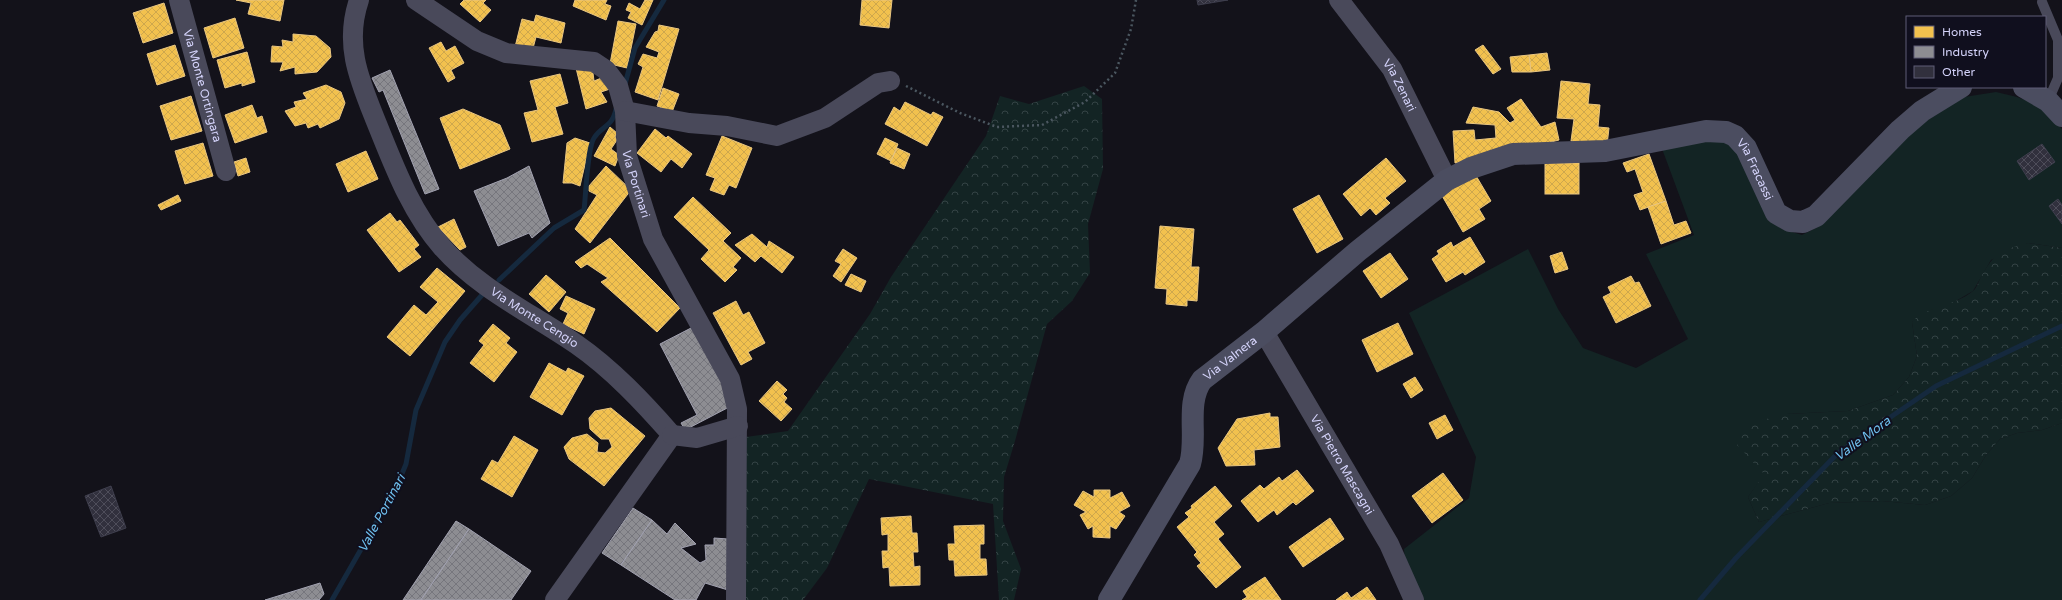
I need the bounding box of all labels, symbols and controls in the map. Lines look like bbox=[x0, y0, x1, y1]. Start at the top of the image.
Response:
legend bbox=[1906, 16, 2046, 88]
text: Homes bbox=[1942, 25, 1982, 39]
street label: Via Monte Ortingara bbox=[180, 28, 225, 144]
text: Industry bbox=[1942, 45, 1989, 59]
street label: Via Zenari bbox=[1380, 56, 1419, 114]
text: Other bbox=[1942, 65, 1975, 79]
street label: Via Fracassi bbox=[1734, 136, 1776, 202]
street label: Via Portinari bbox=[620, 150, 653, 219]
street label: Via Monte Cengio bbox=[488, 284, 581, 351]
street label: Via Valnera bbox=[1201, 333, 1260, 383]
street label: Via Pietro Mascagni bbox=[1307, 412, 1377, 517]
water label: Valle Mora bbox=[1831, 413, 1894, 464]
water label: Valle Portinari bbox=[355, 470, 410, 555]

